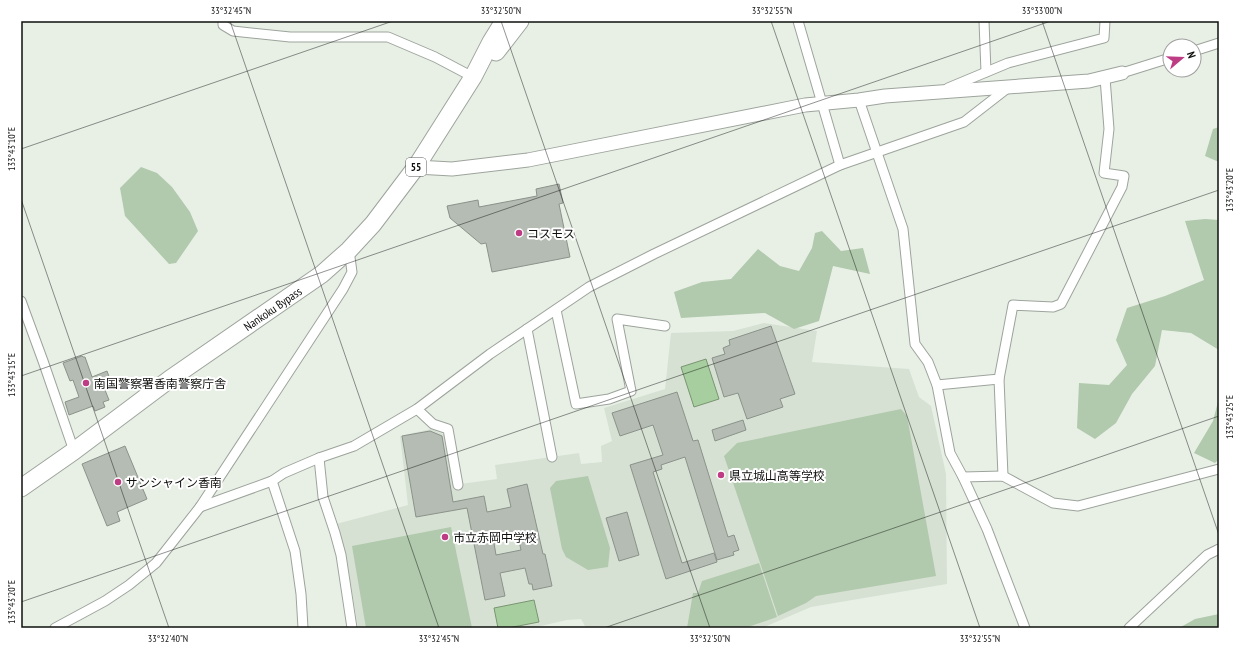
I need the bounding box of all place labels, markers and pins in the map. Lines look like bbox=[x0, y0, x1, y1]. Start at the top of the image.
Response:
place label: コスモス bbox=[527, 226, 575, 241]
marker: コスモス bbox=[514, 228, 524, 238]
place label: 南国警察署香南警察庁舎 bbox=[94, 376, 226, 391]
marker: 南国警察署香南警察庁舎 bbox=[81, 378, 91, 388]
place label: 県立城山高等学校 bbox=[729, 468, 825, 483]
marker: 県立城山高等学校 bbox=[716, 470, 726, 480]
place label: サンシャイン香南 bbox=[126, 475, 222, 490]
marker: サンシャイン香南 bbox=[113, 477, 123, 487]
place label: 市立赤岡中学校 bbox=[453, 530, 537, 545]
marker: 市立赤岡中学校 bbox=[440, 532, 450, 542]

